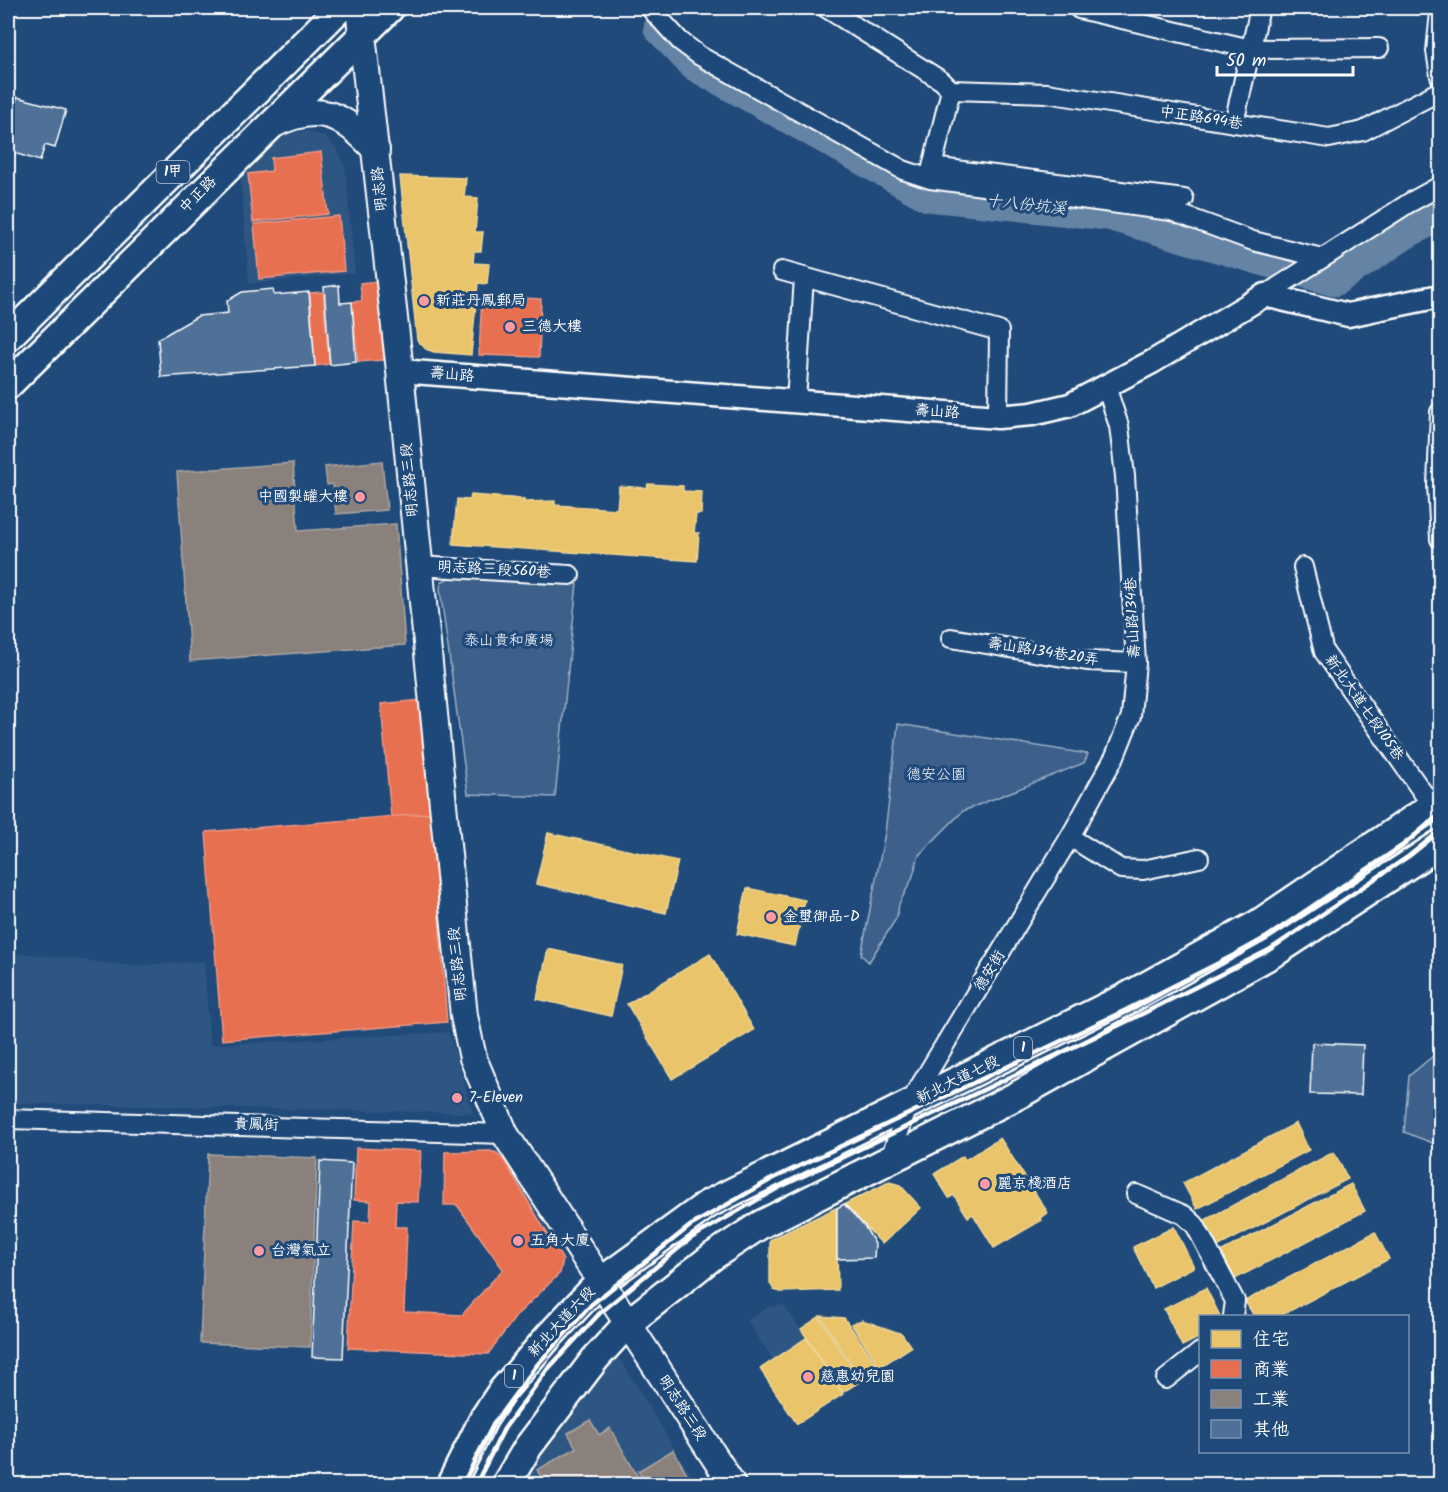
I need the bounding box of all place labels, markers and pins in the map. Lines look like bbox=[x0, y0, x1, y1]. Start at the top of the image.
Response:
place label: 新莊丹鳳郵局 bbox=[436, 289, 526, 313]
marker: 新莊丹鳳郵局 bbox=[417, 294, 431, 308]
place label: 三德大樓 bbox=[522, 315, 582, 339]
marker: 三德大樓 bbox=[503, 320, 517, 334]
place label: 中國製罐大樓 bbox=[258, 485, 348, 509]
marker: 中國製罐大樓 bbox=[353, 490, 367, 504]
place label: 金璽御品-D bbox=[783, 905, 860, 929]
marker: 金璽御品-D bbox=[764, 910, 778, 924]
place label: 7-Eleven bbox=[469, 1086, 523, 1110]
marker: 7-Eleven bbox=[450, 1091, 464, 1105]
place label: 麗京棧酒店 bbox=[997, 1172, 1072, 1196]
marker: 麗京棧酒店 bbox=[978, 1177, 992, 1191]
place label: 五角大廈 bbox=[530, 1229, 590, 1253]
marker: 五角大廈 bbox=[511, 1234, 525, 1248]
place label: 台灣氣立 bbox=[271, 1239, 331, 1263]
marker: 台灣氣立 bbox=[252, 1244, 266, 1258]
place label: 慈惠幼兒園 bbox=[820, 1365, 895, 1389]
marker: 慈惠幼兒園 bbox=[801, 1370, 815, 1384]

